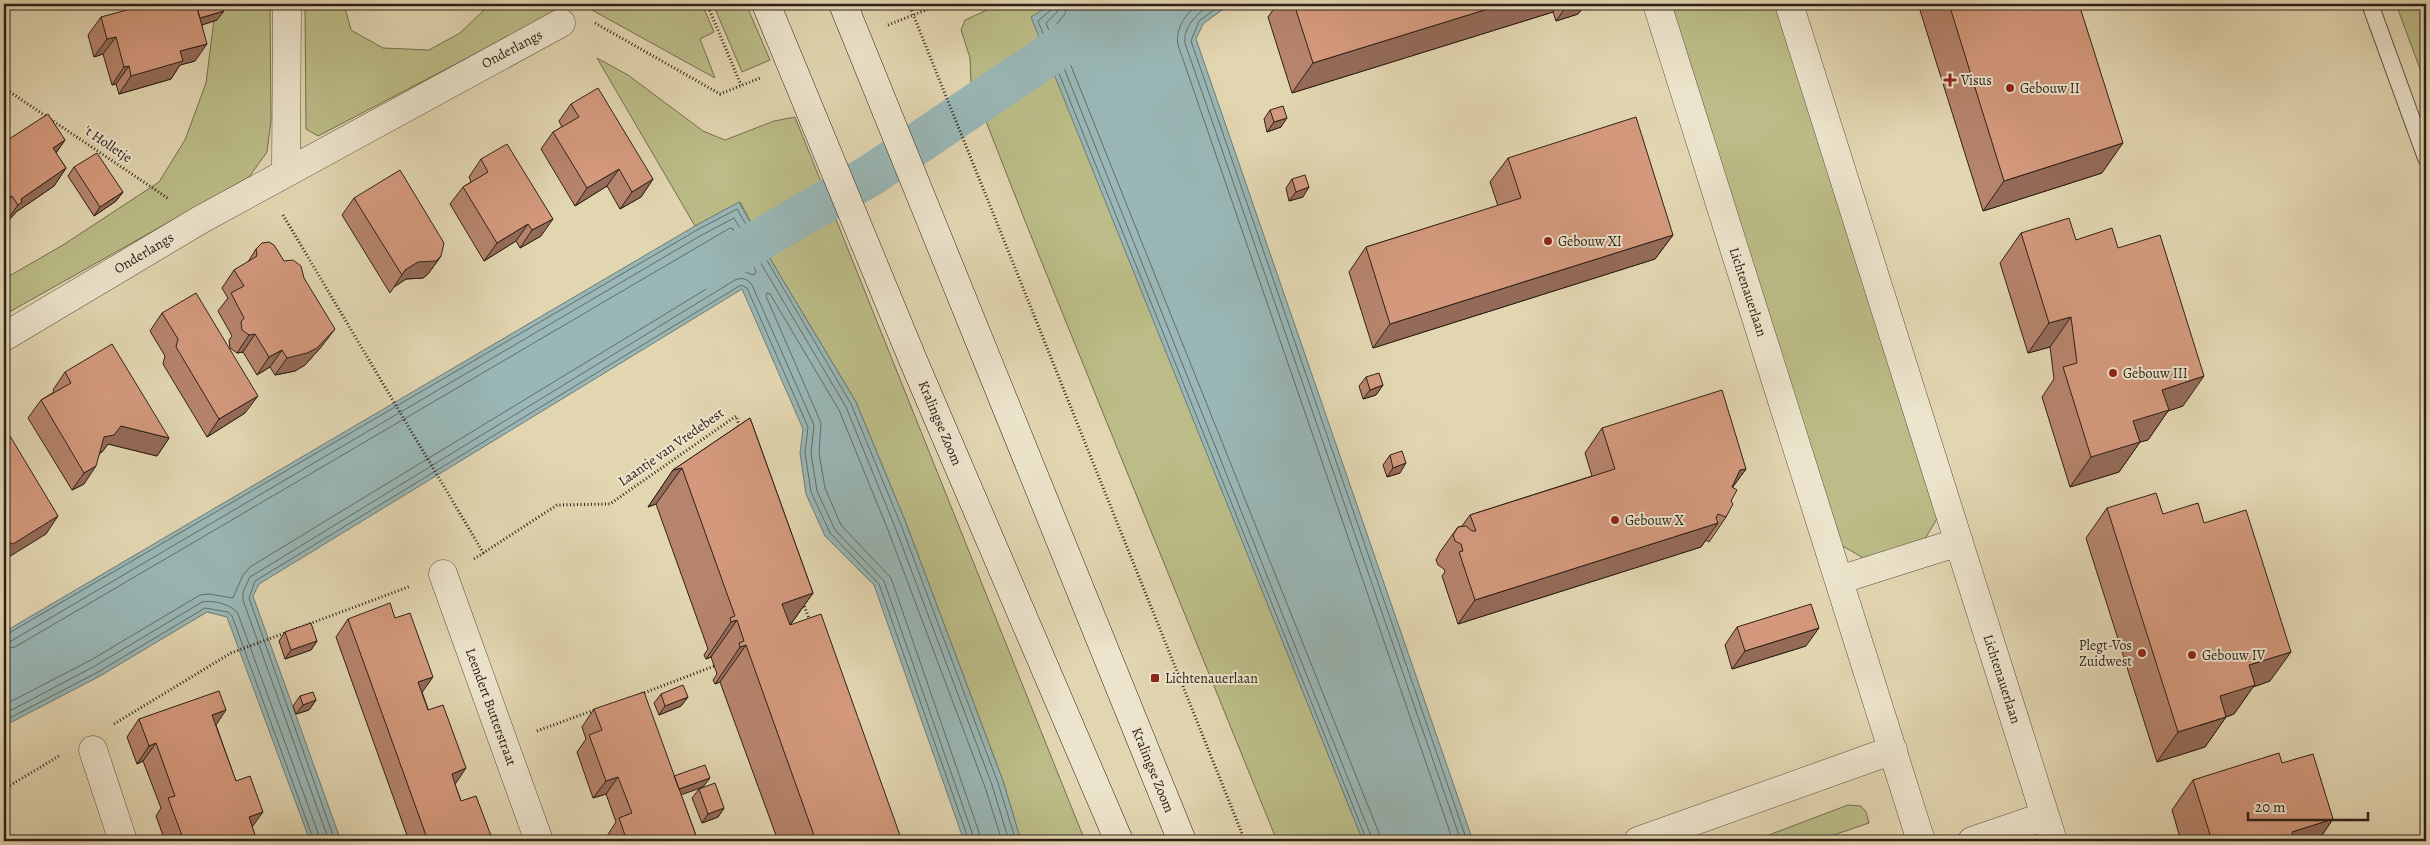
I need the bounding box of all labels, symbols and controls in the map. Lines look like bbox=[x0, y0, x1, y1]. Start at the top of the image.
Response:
street label: Onderlangs bbox=[478, 25, 546, 73]
place label: Visus bbox=[1960, 71, 1992, 90]
marker: Visus bbox=[1943, 73, 1957, 87]
place label: Gebouw II bbox=[2020, 79, 2080, 98]
marker: Gebouw II bbox=[2004, 82, 2016, 94]
street label: 't Holletje bbox=[80, 121, 136, 167]
street label: Onderlangs bbox=[110, 228, 178, 278]
place label: Gebouw XI bbox=[1558, 232, 1622, 251]
marker: Gebouw XI bbox=[1542, 235, 1554, 247]
street label: Lichtenauerlaan bbox=[1725, 245, 1771, 339]
place label: Gebouw III bbox=[2123, 364, 2188, 383]
marker: Gebouw III bbox=[2107, 367, 2119, 379]
street label: Kralingse Zoom bbox=[914, 378, 967, 469]
street label: Laantje van Vredebest bbox=[614, 403, 728, 491]
place label: Gebouw X bbox=[1625, 511, 1685, 530]
marker: Gebouw X bbox=[1609, 514, 1621, 526]
street label: Lichtenauerlaan bbox=[1979, 632, 2025, 726]
place label: Plegt-Vos Zuidwest bbox=[2079, 636, 2132, 671]
street label: Leendert Butterstraat bbox=[461, 646, 521, 769]
place label: Gebouw IV bbox=[2202, 646, 2266, 665]
marker: Plegt-Vos Zuidwest bbox=[2136, 647, 2148, 659]
marker: Gebouw IV bbox=[2186, 649, 2198, 661]
place label: Lichtenauerlaan bbox=[1165, 669, 1258, 688]
marker: Lichtenauerlaan bbox=[1149, 672, 1161, 684]
street label: Kralingse Zoom bbox=[1127, 724, 1179, 816]
scale bar bbox=[2248, 790, 2368, 822]
text: 20 m bbox=[2255, 797, 2286, 817]

